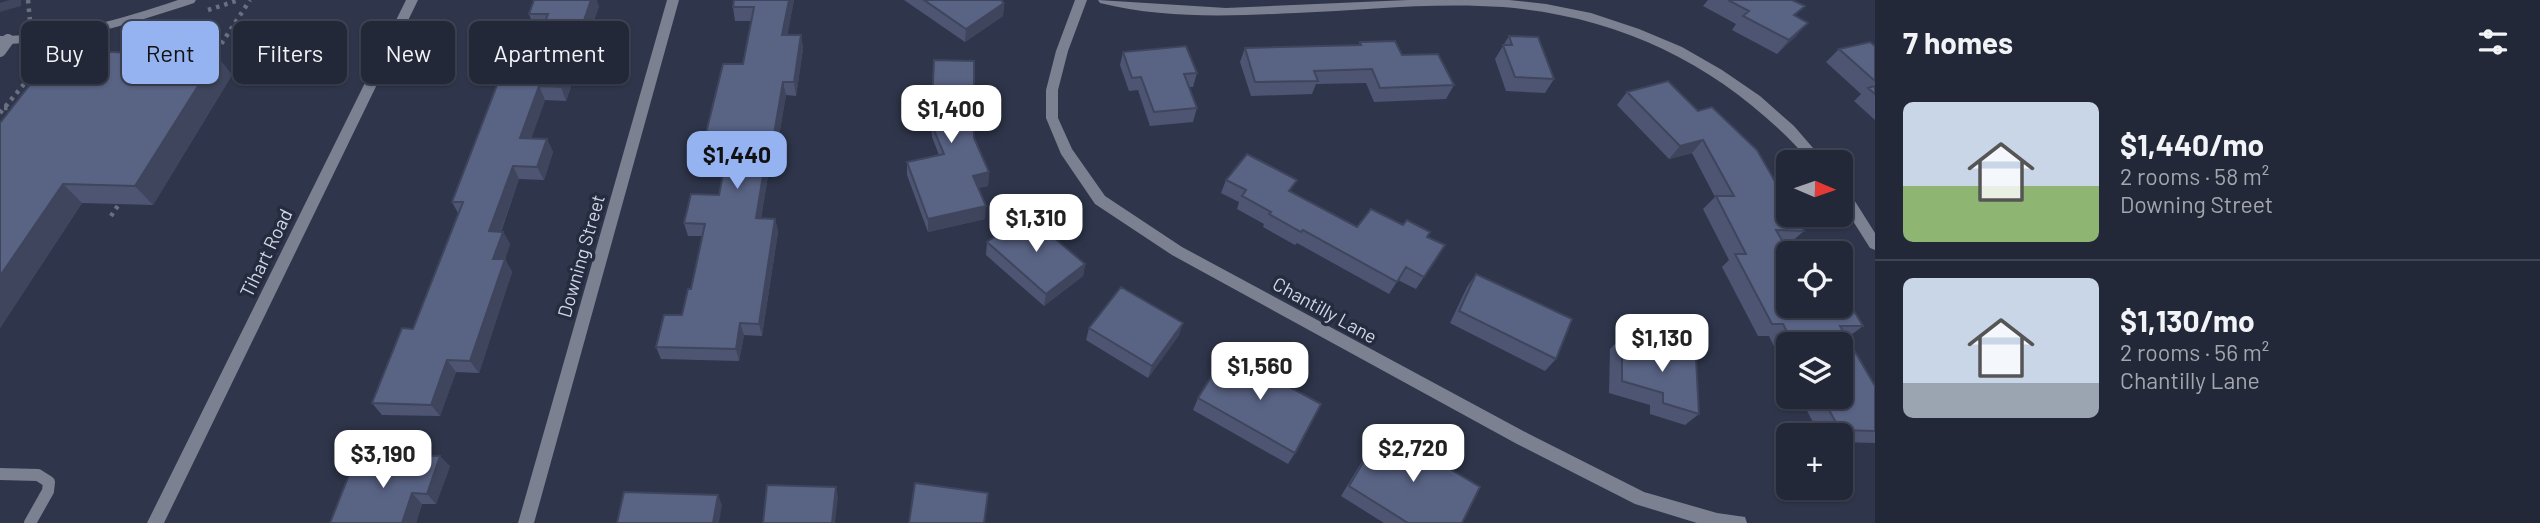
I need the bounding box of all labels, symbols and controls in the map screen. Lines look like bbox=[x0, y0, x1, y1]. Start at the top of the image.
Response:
chip: Buy bbox=[21, 21, 108, 84]
chip: Rent bbox=[122, 21, 219, 84]
chip: Filters bbox=[233, 21, 347, 84]
chip: New bbox=[361, 21, 455, 84]
chip: Apartment bbox=[469, 21, 629, 84]
icon: filters bbox=[2474, 23, 2512, 61]
text: 7 homes bbox=[1903, 24, 2013, 60]
pin: $1,400 bbox=[894, 86, 1008, 145]
text: $1,400 bbox=[917, 94, 985, 122]
text: $1,440/mo bbox=[2120, 126, 2264, 162]
icon: home bbox=[1959, 130, 2043, 214]
pin: $1,440 bbox=[680, 132, 794, 191]
text: $1,440 bbox=[703, 140, 771, 168]
north arrow bbox=[1776, 150, 1853, 228]
map controls bbox=[1776, 150, 1853, 500]
text: 2 rooms · 58 m² bbox=[2120, 162, 2269, 190]
text: Downing Street bbox=[2120, 190, 2273, 218]
street label: Downing Street bbox=[552, 192, 609, 320]
pin: $1,310 bbox=[979, 194, 1093, 254]
text: $1,310 bbox=[1006, 203, 1067, 231]
street label: Tihart Road bbox=[234, 205, 297, 301]
button: locate bbox=[1776, 241, 1853, 318]
street label: Chantilly Lane bbox=[1269, 271, 1381, 348]
text: $1,130/mo bbox=[2120, 302, 2255, 338]
icon: home bbox=[1959, 306, 2043, 390]
pin: $1,130 bbox=[1605, 314, 1719, 374]
text: $1,130 bbox=[1631, 323, 1693, 351]
button: layers bbox=[1776, 332, 1853, 409]
text: 2 rooms · 56 m² bbox=[2120, 338, 2269, 366]
pin: $1,560 bbox=[1203, 342, 1317, 402]
text: $1,560 bbox=[1227, 351, 1293, 379]
text: Chantilly Lane bbox=[2120, 366, 2260, 394]
button: + bbox=[1776, 423, 1853, 500]
pin: $2,720 bbox=[1356, 424, 1470, 484]
pin: $3,190 bbox=[326, 430, 440, 490]
text: $2,720 bbox=[1378, 433, 1448, 461]
text: $3,190 bbox=[350, 439, 416, 467]

